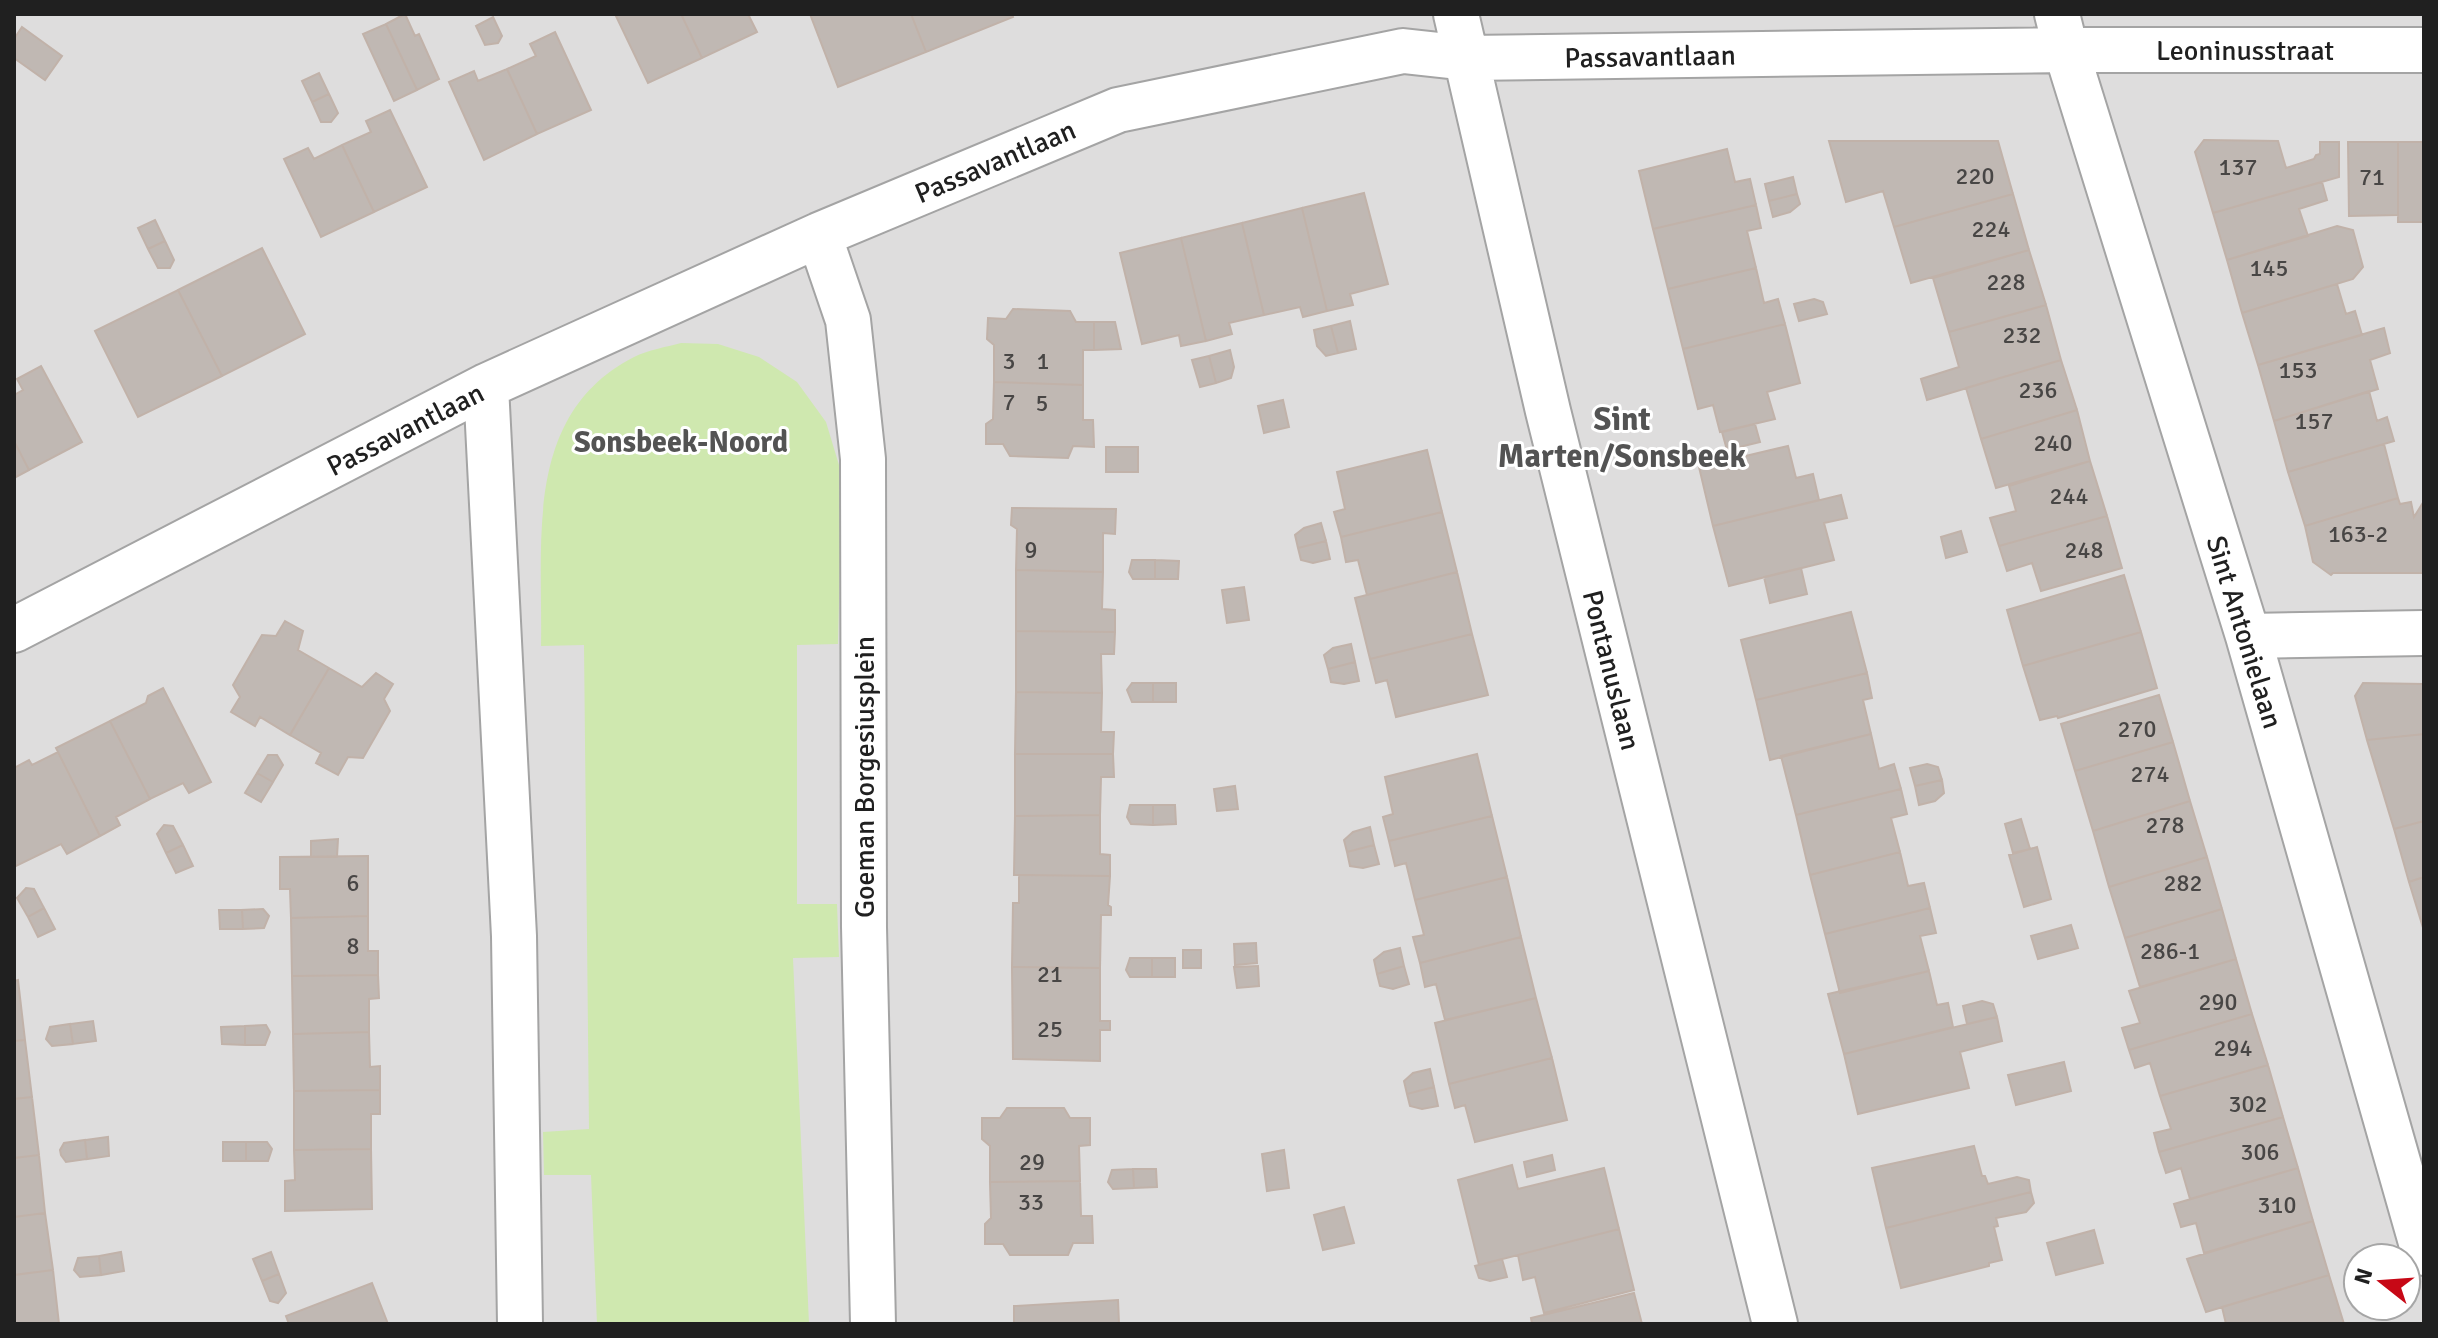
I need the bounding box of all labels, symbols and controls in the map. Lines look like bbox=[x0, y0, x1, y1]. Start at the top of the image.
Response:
street label: Leoninusstraat bbox=[2156, 34, 2334, 68]
street label: Passavantlaan bbox=[1564, 39, 1736, 75]
street label: Passavantlaan bbox=[910, 113, 1081, 211]
house number: 137 bbox=[2219, 152, 2257, 182]
house number: 220 bbox=[1956, 161, 1994, 191]
house number: 71 bbox=[2359, 162, 2385, 192]
house number: 224 bbox=[1972, 214, 2010, 244]
house number: 145 bbox=[2250, 253, 2288, 283]
house number: 228 bbox=[1987, 267, 2025, 297]
house number: 232 bbox=[2003, 320, 2041, 350]
house number: 3 bbox=[1003, 346, 1015, 376]
house number: 1 bbox=[1037, 346, 1049, 376]
house number: 153 bbox=[2279, 355, 2317, 385]
house number: 236 bbox=[2019, 375, 2057, 405]
street label: Passavantlaan bbox=[321, 376, 490, 484]
house number: 7 bbox=[1003, 387, 1015, 417]
house number: 5 bbox=[1036, 388, 1048, 418]
district label: Sint Marten/Sonsbeek bbox=[1498, 400, 1746, 476]
house number: 157 bbox=[2295, 406, 2333, 436]
district label: Sonsbeek-Noord bbox=[574, 424, 788, 461]
house number: 240 bbox=[2034, 428, 2072, 458]
house number: 244 bbox=[2050, 481, 2088, 511]
house number: 163-2 bbox=[2328, 519, 2388, 549]
street label: Sint Antonielaan bbox=[2199, 532, 2289, 733]
house number: 9 bbox=[1025, 535, 1037, 565]
house number: 248 bbox=[2065, 535, 2103, 565]
street label: Pontanuslaan bbox=[1575, 587, 1647, 754]
street label: Goeman Borgesiusplein bbox=[848, 636, 882, 918]
house number: 270 bbox=[2118, 714, 2156, 744]
house number: 274 bbox=[2131, 759, 2169, 789]
house number: 278 bbox=[2146, 810, 2184, 840]
house number: 6 bbox=[347, 868, 359, 898]
house number: 282 bbox=[2164, 868, 2202, 898]
house number: 8 bbox=[347, 931, 359, 961]
house number: 286-1 bbox=[2140, 936, 2200, 966]
house number: 21 bbox=[1037, 959, 1063, 989]
house number: 290 bbox=[2199, 987, 2237, 1017]
house number: 25 bbox=[1037, 1014, 1063, 1044]
house number: 294 bbox=[2214, 1033, 2252, 1063]
house number: 302 bbox=[2229, 1089, 2267, 1119]
house number: 306 bbox=[2241, 1137, 2279, 1167]
house number: 29 bbox=[1019, 1147, 1045, 1177]
house number: 33 bbox=[1018, 1187, 1044, 1217]
house number: 310 bbox=[2258, 1190, 2296, 1220]
north arrow bbox=[2342, 1242, 2422, 1322]
text: N bbox=[2348, 1265, 2379, 1288]

